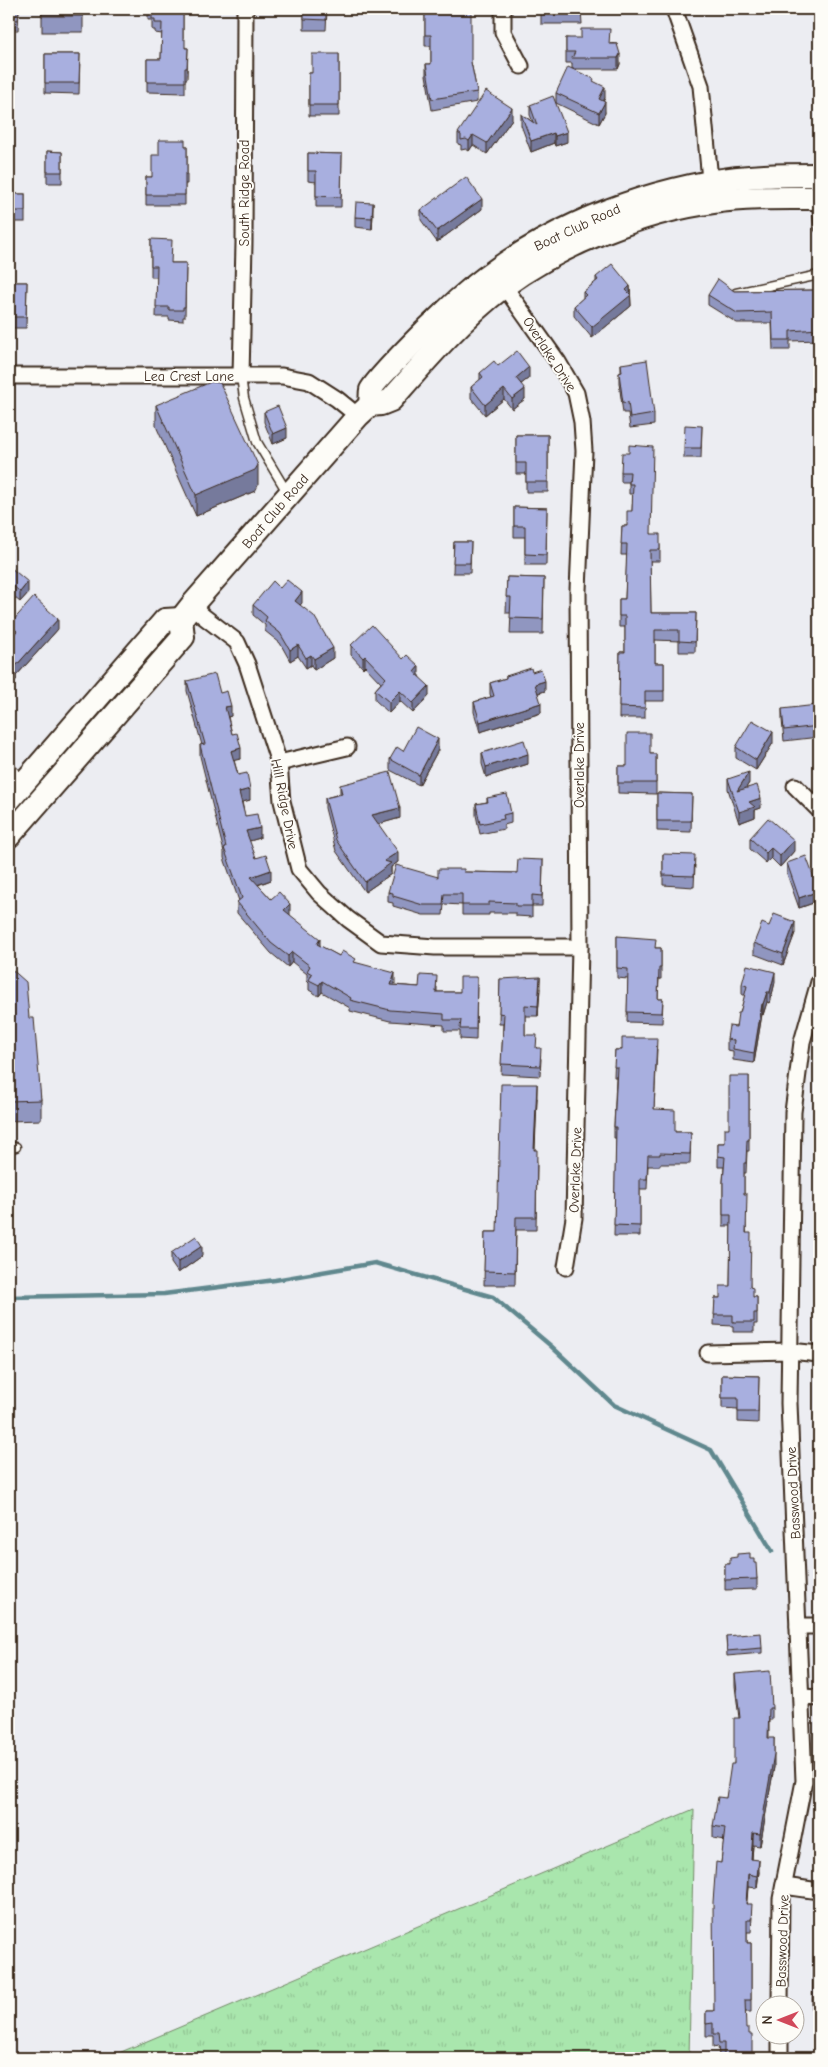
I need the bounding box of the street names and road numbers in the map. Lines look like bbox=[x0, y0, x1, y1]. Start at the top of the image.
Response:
street label: South Ridge Road bbox=[236, 140, 253, 246]
street label: Boat Club Road bbox=[531, 200, 623, 255]
street label: Overlake Drive bbox=[519, 314, 580, 395]
street label: Lea Crest Lane bbox=[144, 368, 234, 385]
street label: Boat Club Road bbox=[238, 471, 312, 552]
street label: Overlake Drive bbox=[571, 722, 588, 808]
street label: Hill Ridge Drive bbox=[267, 757, 302, 851]
street label: Overlake Drive bbox=[566, 1127, 585, 1213]
street label: Basswood Drive bbox=[783, 1446, 804, 1540]
street label: Basswood Drive bbox=[772, 1894, 793, 1988]

